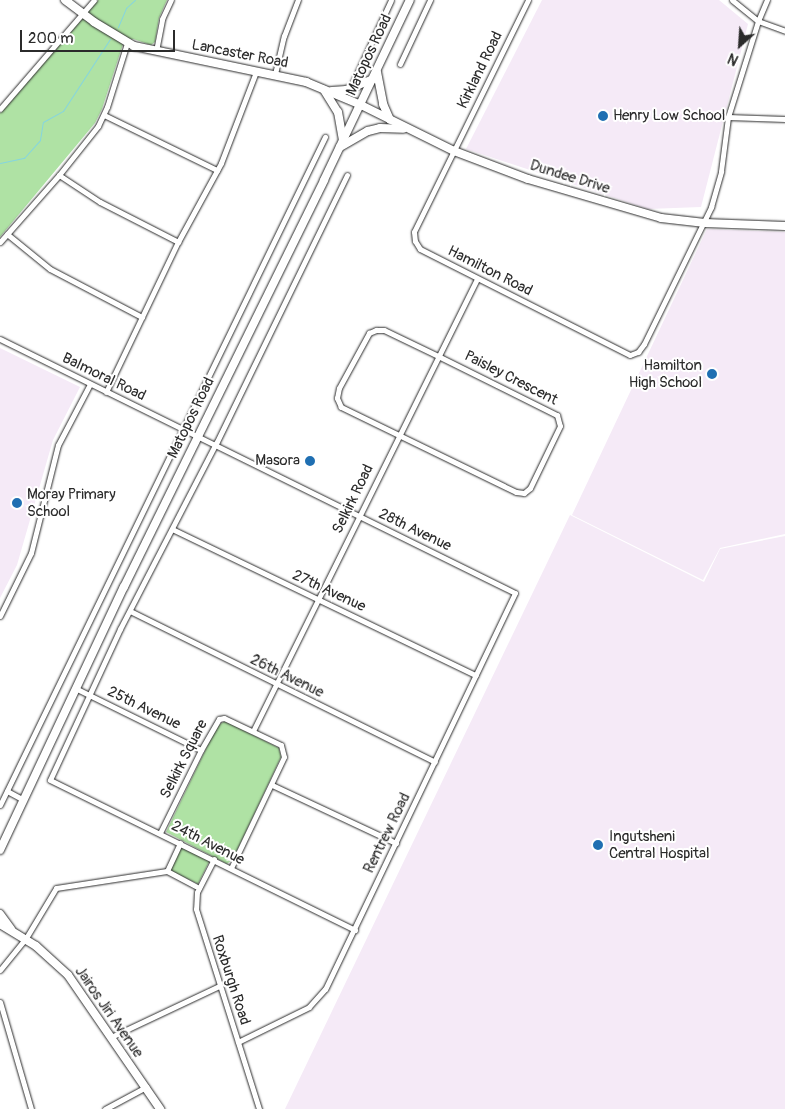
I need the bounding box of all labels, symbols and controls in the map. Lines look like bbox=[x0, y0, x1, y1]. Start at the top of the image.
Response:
street label: Matopos Road bbox=[342, 11, 396, 99]
scale bar bbox=[22, 20, 178, 52]
north arrow bbox=[715, 20, 765, 70]
street label: Kirkland Road bbox=[454, 28, 506, 112]
text: 200 m bbox=[28, 29, 73, 48]
street label: Lancaster Road bbox=[190, 36, 290, 72]
text: N bbox=[725, 49, 741, 69]
place label: Henry Low School bbox=[613, 107, 725, 125]
marker: Henry Low School bbox=[597, 110, 609, 122]
street label: Dundee Drive bbox=[528, 156, 612, 198]
street label: Hamilton Road bbox=[445, 242, 535, 300]
street label: Paisley Crescent bbox=[461, 347, 561, 409]
street label: Balmoral Road bbox=[59, 349, 149, 405]
place label: Hamilton High School bbox=[629, 356, 702, 391]
marker: Hamilton High School bbox=[706, 368, 718, 380]
street label: Matopos Road bbox=[164, 375, 218, 461]
place label: Masora bbox=[255, 452, 300, 470]
marker: Masora bbox=[304, 455, 316, 467]
street label: Selkirk Road bbox=[329, 462, 377, 536]
place label: Moray Primary School bbox=[27, 485, 116, 520]
marker: Moray Primary School bbox=[11, 497, 23, 509]
street label: 28th Avenue bbox=[376, 505, 454, 555]
street label: 27th Avenue bbox=[290, 566, 368, 616]
street label: 26th Avenue bbox=[247, 650, 327, 702]
street label: 25th Avenue bbox=[105, 683, 183, 733]
street label: Selkirk Square bbox=[156, 716, 212, 802]
street label: Rentrew Road bbox=[360, 790, 414, 876]
street label: 24th Avenue bbox=[168, 817, 248, 869]
place label: Ingutsheni Central Hospital bbox=[609, 827, 709, 862]
marker: Ingutsheni Central Hospital bbox=[591, 838, 605, 852]
street label: Roxburgh Road bbox=[208, 933, 254, 1027]
street label: Jairos Jiri Avenue bbox=[71, 963, 147, 1061]

